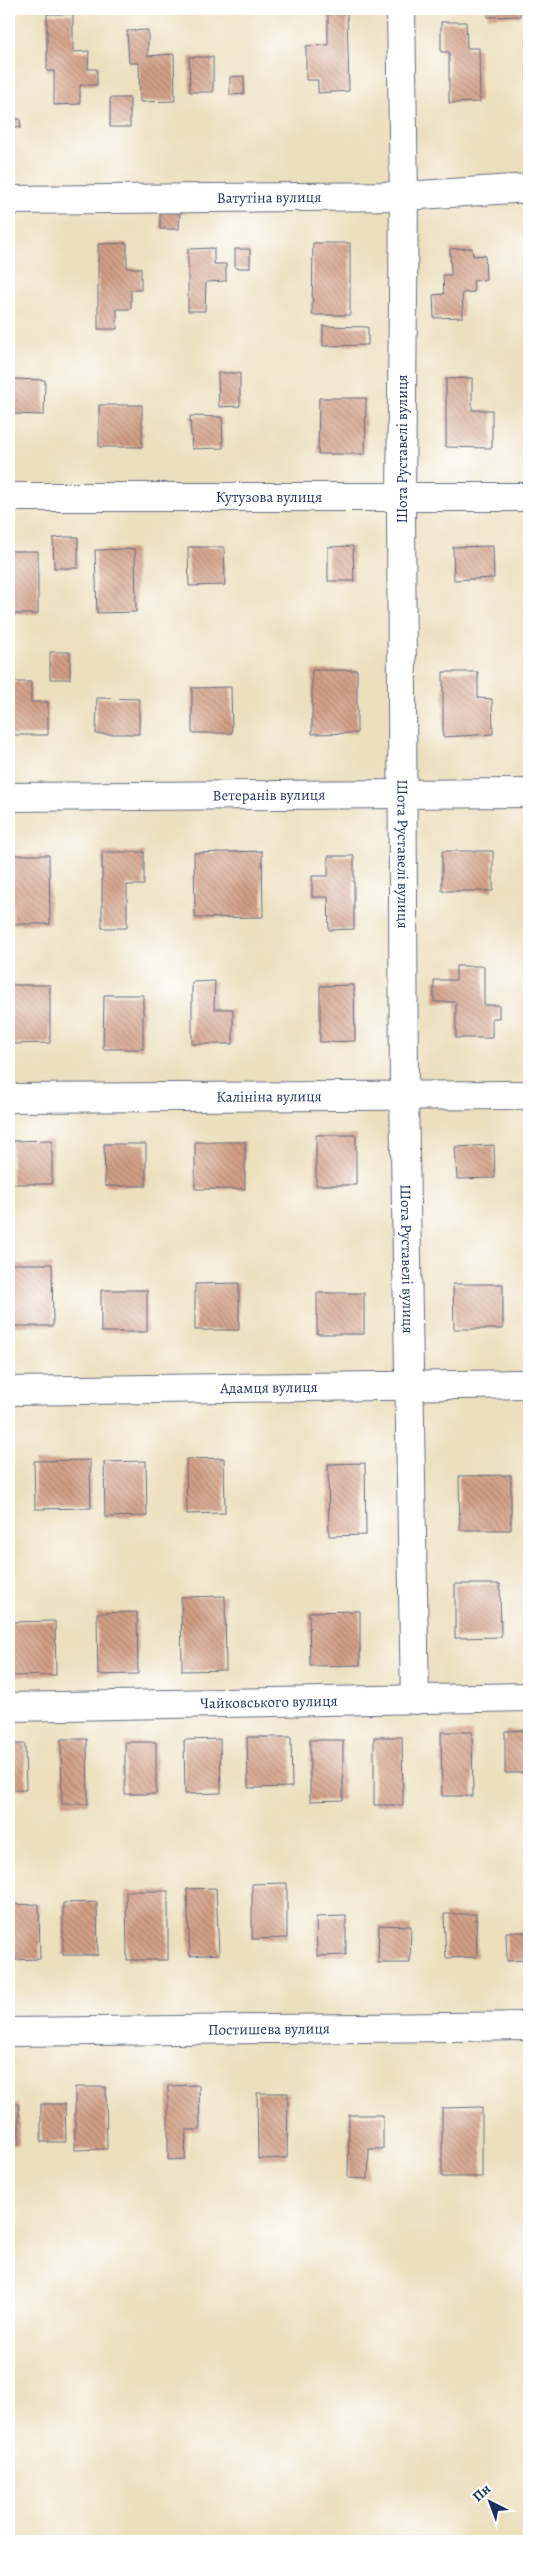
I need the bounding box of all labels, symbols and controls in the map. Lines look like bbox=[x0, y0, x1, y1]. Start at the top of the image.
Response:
street label: Ватутіна вулиця bbox=[217, 187, 321, 208]
street label: Шота Руставелі вулиця bbox=[392, 374, 412, 524]
street label: Кутузова вулиця bbox=[216, 487, 322, 507]
street label: Шота Руставелі вулиця bbox=[392, 779, 413, 929]
street label: Ветеранів вулиця bbox=[212, 785, 326, 805]
street label: Калініна вулиця bbox=[216, 1086, 322, 1107]
street label: Шота Руставелі вулиця bbox=[396, 1184, 418, 1334]
street label: Адамця вулиця bbox=[219, 1377, 318, 1398]
street label: Чайковського вулиця bbox=[200, 1691, 338, 1713]
street label: Постишева вулиця bbox=[208, 2018, 330, 2040]
north arrow bbox=[466, 2478, 516, 2528]
text: Пн bbox=[468, 2480, 495, 2506]

